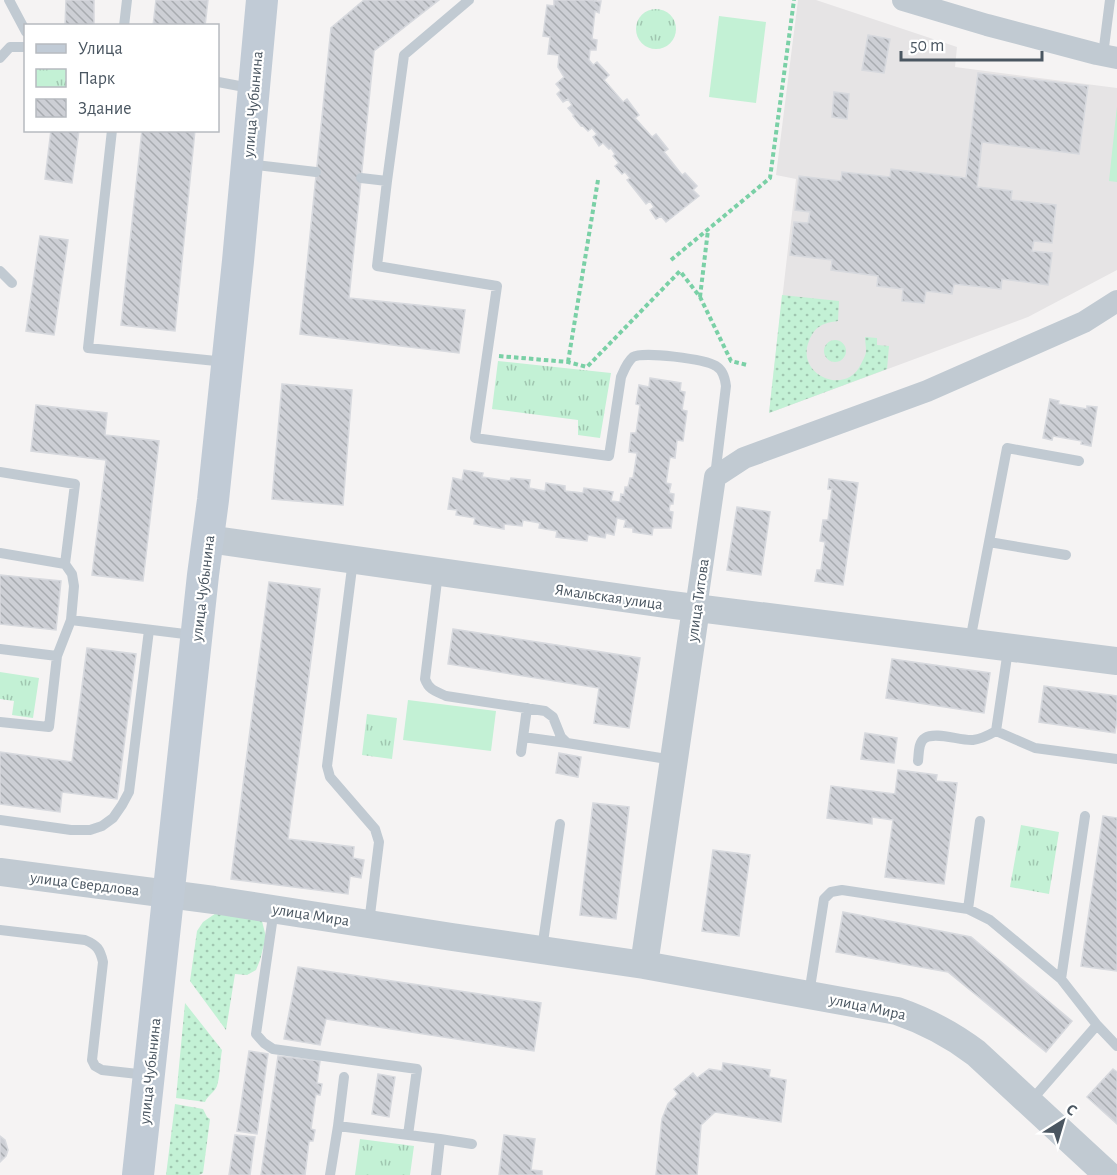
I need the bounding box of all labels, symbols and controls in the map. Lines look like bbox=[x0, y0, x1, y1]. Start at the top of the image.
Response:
legend bbox=[24, 24, 219, 132]
scale bar bbox=[901, 24, 1042, 62]
text: 50 m bbox=[910, 37, 944, 55]
text: Улица bbox=[78, 40, 123, 58]
street label: улица Чубынина bbox=[240, 50, 267, 159]
text: Парк bbox=[78, 70, 116, 88]
text: Здание bbox=[78, 100, 132, 118]
street label: улица Чубынина bbox=[188, 534, 218, 643]
street label: улица Титова bbox=[684, 558, 713, 644]
street label: Ямальская улица bbox=[554, 581, 664, 613]
street label: улица Свердлова bbox=[28, 869, 140, 900]
street label: улица Мира bbox=[270, 901, 350, 930]
street label: улица Мира bbox=[827, 991, 907, 1024]
street label: улица Чубынина bbox=[136, 1017, 165, 1126]
north arrow bbox=[1033, 1091, 1093, 1151]
text: С bbox=[1063, 1101, 1080, 1119]

